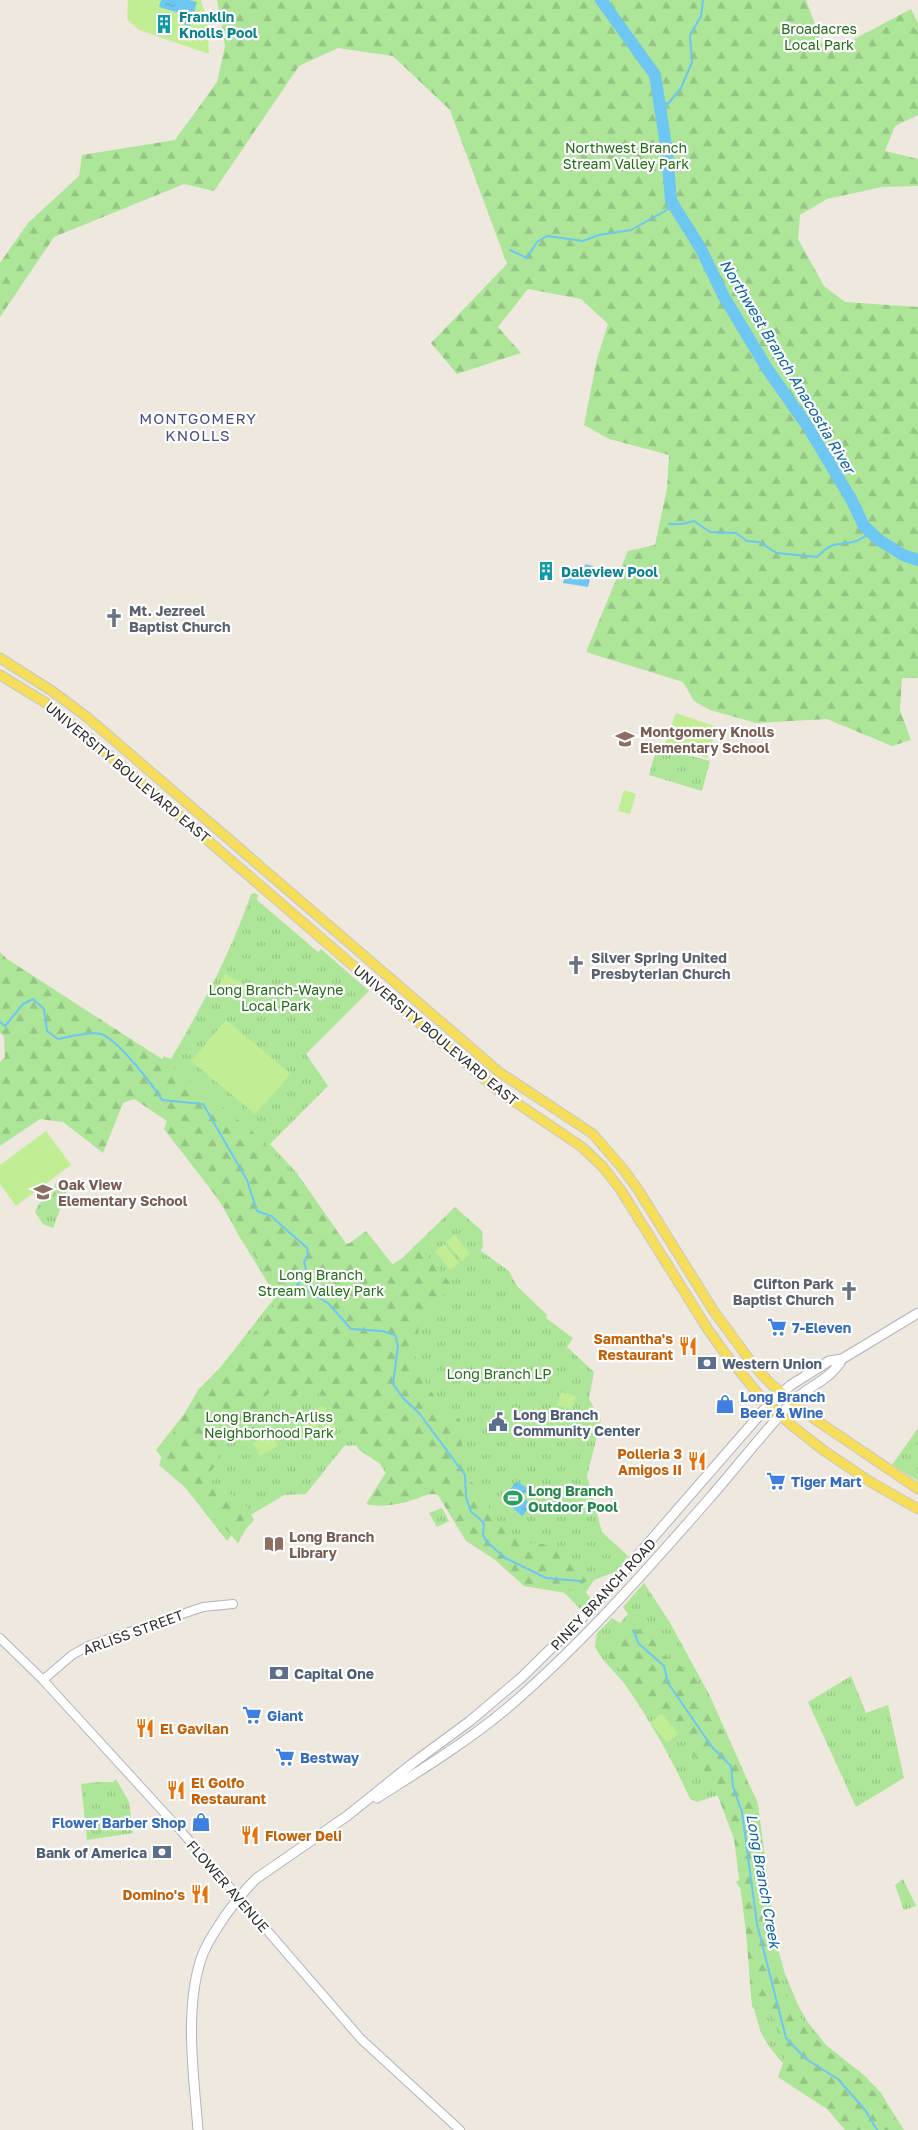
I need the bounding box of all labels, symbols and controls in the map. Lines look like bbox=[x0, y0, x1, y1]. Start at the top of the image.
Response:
place label: Franklin Knolls Pool bbox=[179, 8, 258, 41]
building icon: Franklin Knolls Pool bbox=[153, 13, 175, 35]
park label: Broadacres Local Park bbox=[781, 20, 857, 53]
park label: Northwest Branch Stream Valley Park bbox=[563, 139, 689, 172]
water label: Northwest Branch Anacostia River bbox=[717, 256, 860, 478]
district label: MONTGOMERY KNOLLS bbox=[139, 409, 257, 444]
building icon: Daleview Pool bbox=[535, 560, 557, 582]
place label: Daleview Pool bbox=[561, 563, 658, 580]
place label: Mt. Jezreel Baptist Church bbox=[129, 602, 230, 635]
church icon: Mt. Jezreel Baptist Church bbox=[103, 607, 125, 629]
street label: UNIVERSITY BOULEVARD EAST bbox=[42, 698, 214, 846]
place label: Montgomery Knolls Elementary School bbox=[640, 723, 775, 756]
school or university icon: Montgomery Knolls Elementary School bbox=[614, 728, 636, 750]
place label: Silver Spring United Presbyterian Church bbox=[591, 949, 731, 982]
church icon: Silver Spring United Presbyterian Church bbox=[565, 954, 587, 976]
street label: UNIVERSITY BOULEVARD EAST bbox=[350, 961, 522, 1109]
park label: Long Branch-Wayne Local Park bbox=[209, 981, 343, 1014]
place label: Oak View Elementary School bbox=[58, 1176, 188, 1209]
school or university icon: Oak View Elementary School bbox=[32, 1181, 54, 1203]
park label: Long Branch Stream Valley Park bbox=[258, 1266, 384, 1299]
place label: Clifton Park Baptist Church bbox=[733, 1275, 834, 1308]
church icon: Clifton Park Baptist Church bbox=[838, 1280, 860, 1302]
supermarket icon: 7-Eleven bbox=[766, 1316, 788, 1338]
place label: 7-Eleven bbox=[792, 1319, 851, 1336]
place label: Samantha's Restaurant bbox=[593, 1330, 673, 1363]
restaurant icon: Samantha's Restaurant bbox=[677, 1335, 699, 1357]
bank icon: Western Union bbox=[696, 1352, 718, 1374]
place label: Western Union bbox=[722, 1355, 822, 1372]
park label: Long Branch LP bbox=[446, 1365, 552, 1382]
place label: Long Branch Beer & Wine bbox=[740, 1388, 825, 1421]
shop icon: Long Branch Beer & Wine bbox=[714, 1393, 736, 1415]
place label: Long Branch Community Center bbox=[513, 1406, 641, 1439]
park label: Long Branch-Arliss Neighborhood Park bbox=[204, 1408, 334, 1441]
public building icon: Long Branch Community Center bbox=[487, 1411, 509, 1433]
place label: Polleria 3 Amigos II bbox=[617, 1445, 682, 1478]
restaurant icon: Polleria 3 Amigos II bbox=[686, 1450, 708, 1472]
supermarket icon: Tiger Mart bbox=[765, 1470, 787, 1492]
place label: Tiger Mart bbox=[791, 1473, 862, 1490]
place label: Long Branch Outdoor Pool bbox=[528, 1482, 618, 1515]
sports icon: Long Branch Outdoor Pool bbox=[502, 1487, 524, 1509]
place label: Long Branch Library bbox=[289, 1528, 374, 1561]
library icon: Long Branch Library bbox=[263, 1533, 285, 1555]
street label: PINEY BRANCH ROAD bbox=[547, 1535, 659, 1653]
street label: ARLISS STREET bbox=[80, 1606, 186, 1658]
bank icon: Capital One bbox=[268, 1662, 290, 1684]
place label: Capital One bbox=[294, 1665, 374, 1682]
supermarket icon: Giant bbox=[241, 1704, 263, 1726]
place label: Giant bbox=[267, 1707, 304, 1724]
restaurant icon: El Gavilan bbox=[134, 1717, 156, 1739]
place label: El Gavilan bbox=[160, 1720, 229, 1737]
supermarket icon: Bestway bbox=[274, 1746, 296, 1768]
place label: Bestway bbox=[300, 1749, 360, 1766]
place label: El Golfo Restaurant bbox=[191, 1774, 266, 1807]
restaurant icon: El Golfo Restaurant bbox=[165, 1779, 187, 1801]
shop icon: Flower Barber Shop bbox=[190, 1811, 212, 1833]
water label: Long Branch Creek bbox=[742, 1812, 785, 1951]
place label: Flower Barber Shop bbox=[52, 1814, 186, 1831]
restaurant icon: Flower Deli bbox=[239, 1824, 261, 1846]
place label: Flower Deli bbox=[265, 1827, 342, 1844]
street label: FLOWER AVENUE bbox=[183, 1836, 273, 1936]
bank icon: Bank of America bbox=[151, 1841, 173, 1863]
place label: Bank of America bbox=[36, 1844, 147, 1861]
restaurant icon: Domino's bbox=[189, 1883, 211, 1905]
place label: Domino's bbox=[123, 1886, 185, 1903]

